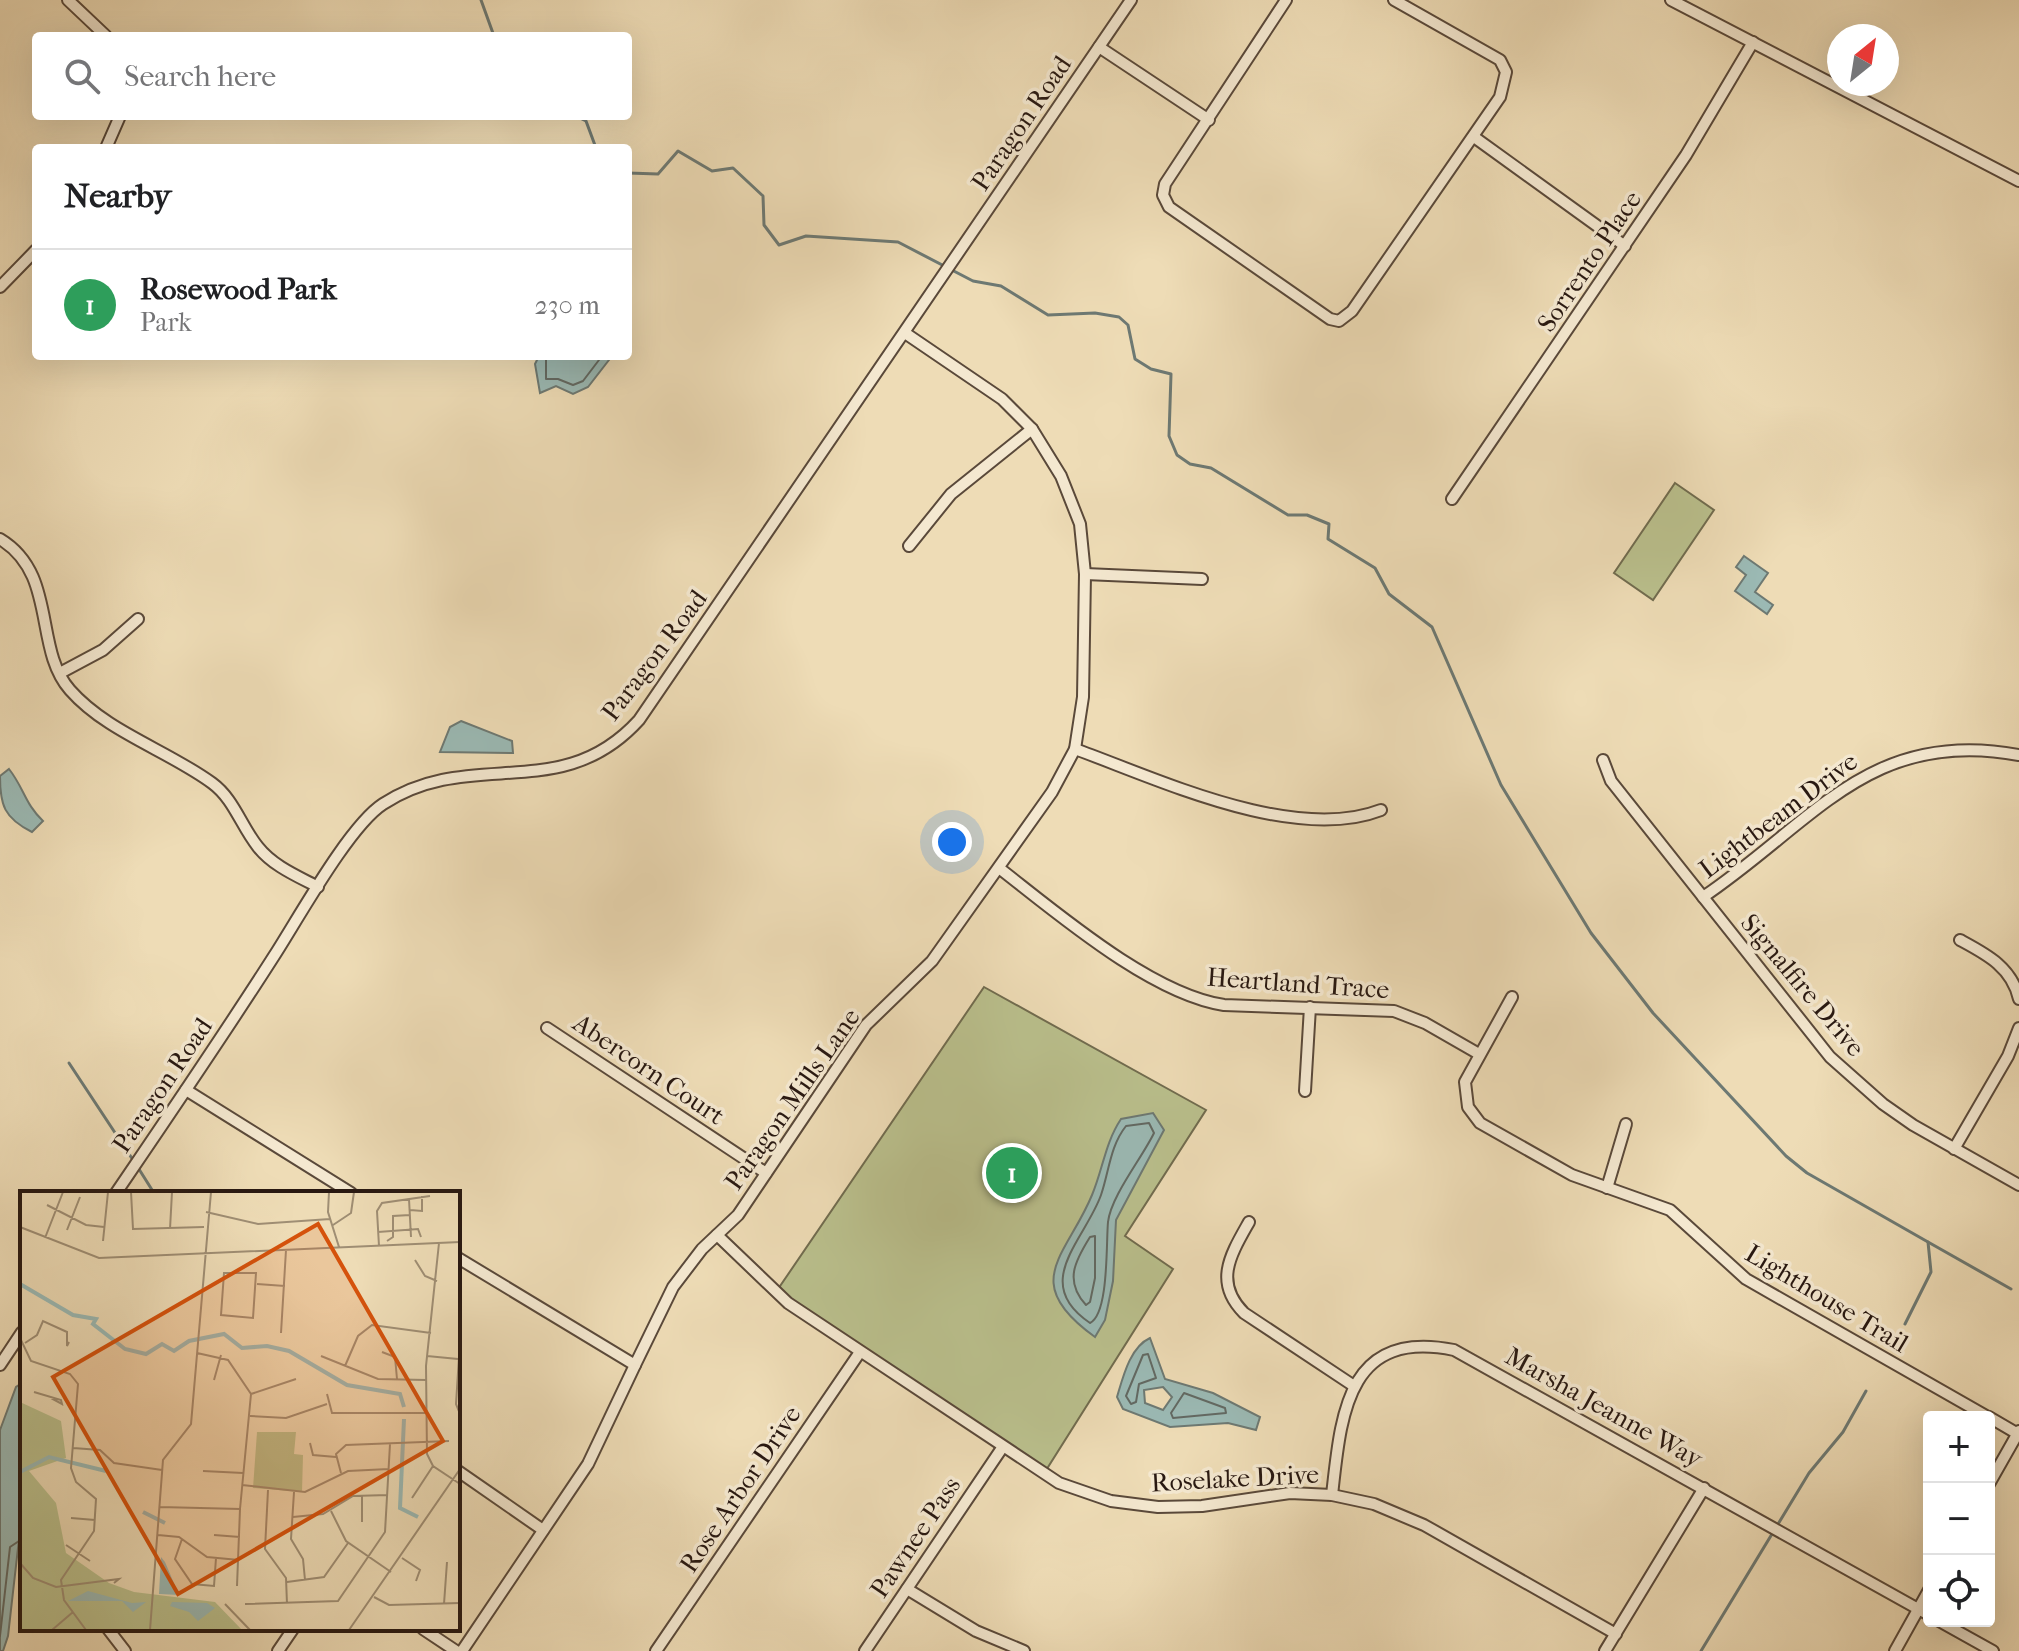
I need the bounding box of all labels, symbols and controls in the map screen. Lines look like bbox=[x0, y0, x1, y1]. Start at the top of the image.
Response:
north arrow bbox=[1827, 24, 1899, 96]
search box bbox=[32, 32, 632, 120]
street label: Paragon Road bbox=[965, 49, 1078, 197]
icon: search bbox=[60, 54, 104, 98]
text: Search here bbox=[124, 59, 276, 94]
text: Nearby bbox=[64, 176, 171, 216]
street label: Sorrento Place bbox=[1531, 185, 1648, 338]
text: Rosewood Park bbox=[140, 272, 337, 307]
text: 1 bbox=[85, 290, 95, 321]
text: 230 m bbox=[534, 290, 600, 321]
text: Park bbox=[140, 307, 192, 338]
street label: Paragon Road bbox=[595, 583, 714, 727]
street label: Lightbeam Drive bbox=[1693, 746, 1864, 885]
your location bbox=[932, 822, 972, 862]
street label: Signalfire Drive bbox=[1734, 908, 1871, 1063]
street label: Heartland Trace bbox=[1206, 962, 1390, 1005]
street label: Paragon Mills Lane bbox=[718, 1002, 867, 1196]
street label: Abercorn Court bbox=[566, 1007, 731, 1132]
street label: Paragon Road bbox=[106, 1011, 219, 1159]
pin: 1 bbox=[986, 1143, 1038, 1203]
inset map bbox=[20, 1191, 460, 1631]
street label: Lighthouse Trail bbox=[1740, 1238, 1914, 1359]
street label: Marsha Jeanne Way bbox=[1500, 1340, 1709, 1475]
street label: Rose Arbor Drive bbox=[673, 1400, 808, 1579]
map controls bbox=[1923, 1411, 1995, 1627]
button: + bbox=[1923, 1411, 1995, 1483]
street label: Roselake Drive bbox=[1150, 1459, 1320, 1498]
street label: Pawnee Pass bbox=[864, 1471, 967, 1604]
button: − bbox=[1923, 1483, 1995, 1555]
button: locate bbox=[1923, 1555, 1995, 1627]

